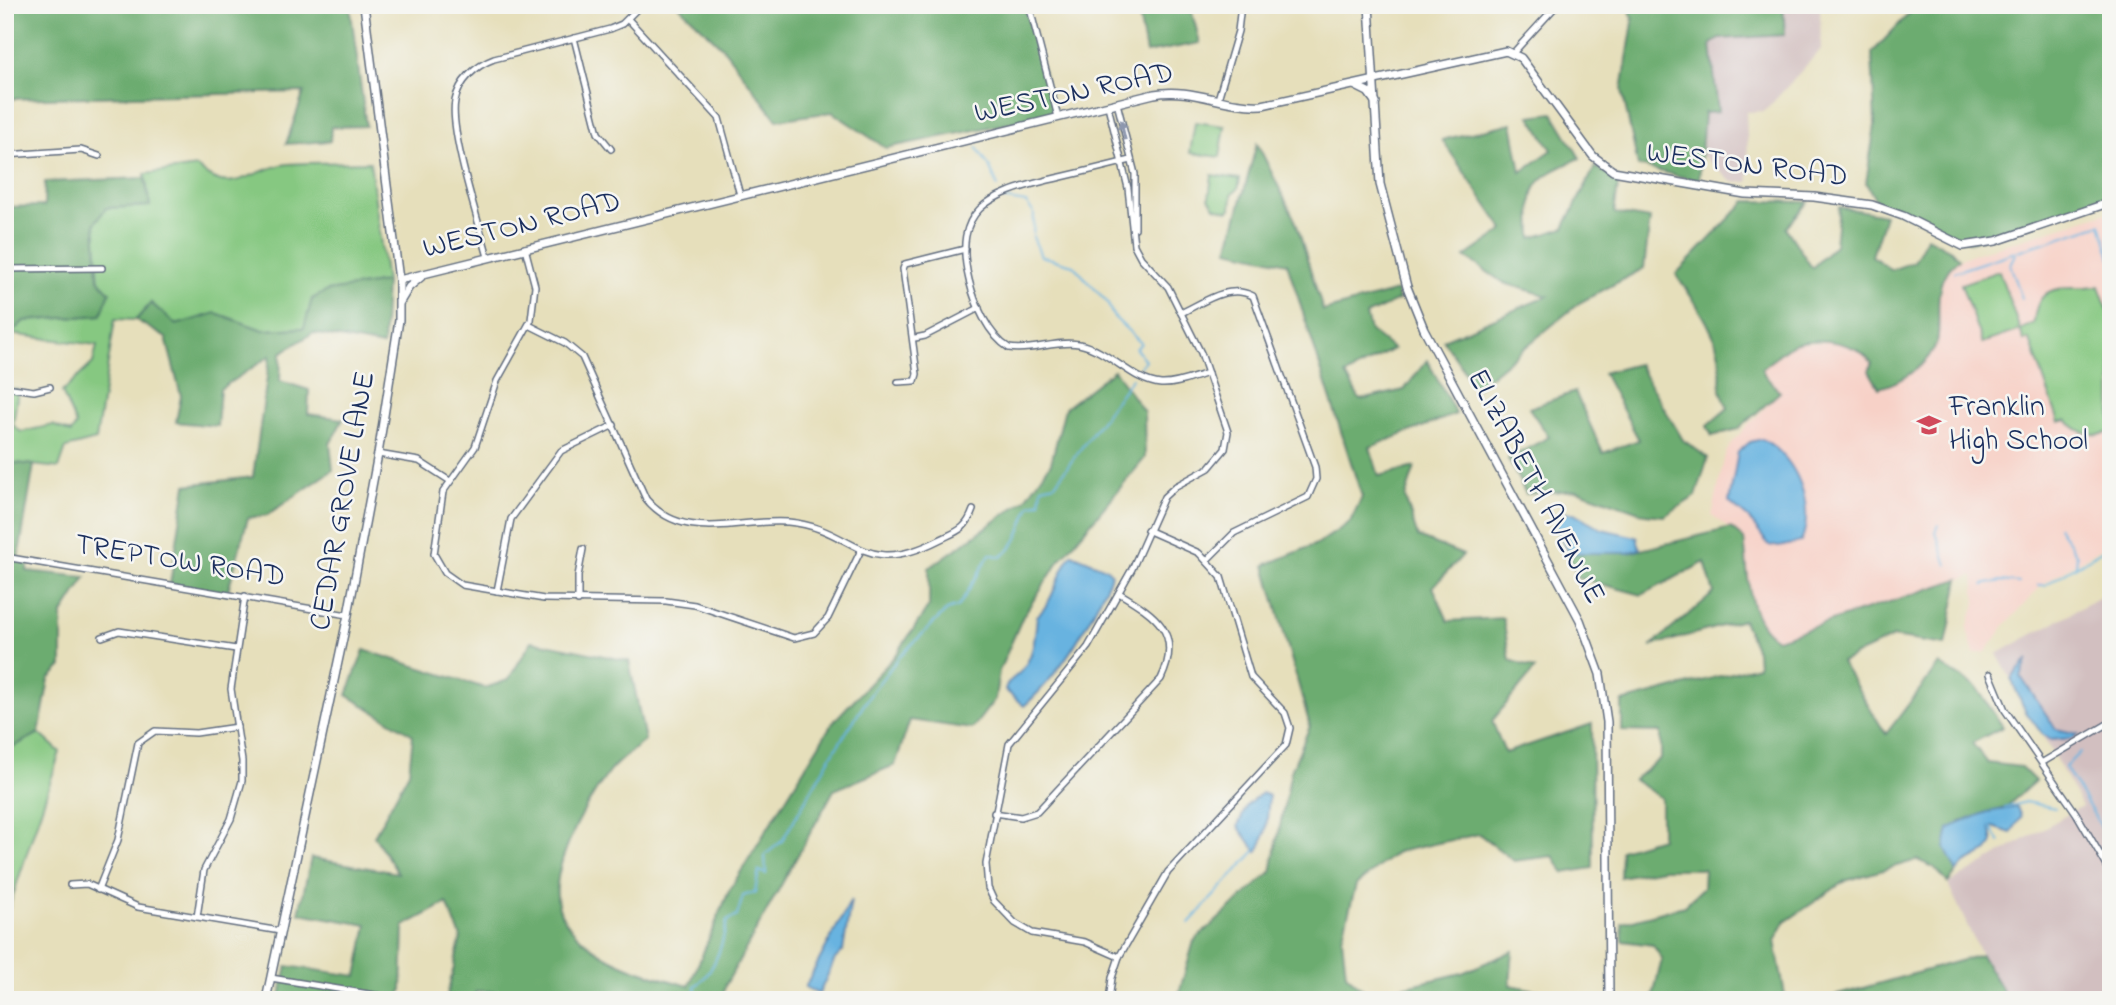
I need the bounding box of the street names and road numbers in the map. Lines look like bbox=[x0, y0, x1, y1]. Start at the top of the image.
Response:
street label: WESTON ROAD bbox=[970, 51, 1178, 137]
street label: WESTON ROAD bbox=[1644, 132, 1850, 200]
street label: WESTON ROAD bbox=[418, 180, 626, 272]
street label: ELIZABETH AVENUE bbox=[1454, 362, 1616, 612]
street label: CEDAR GROVE LANE bbox=[300, 368, 388, 634]
street label: TREPTOW ROAD bbox=[72, 524, 288, 600]

